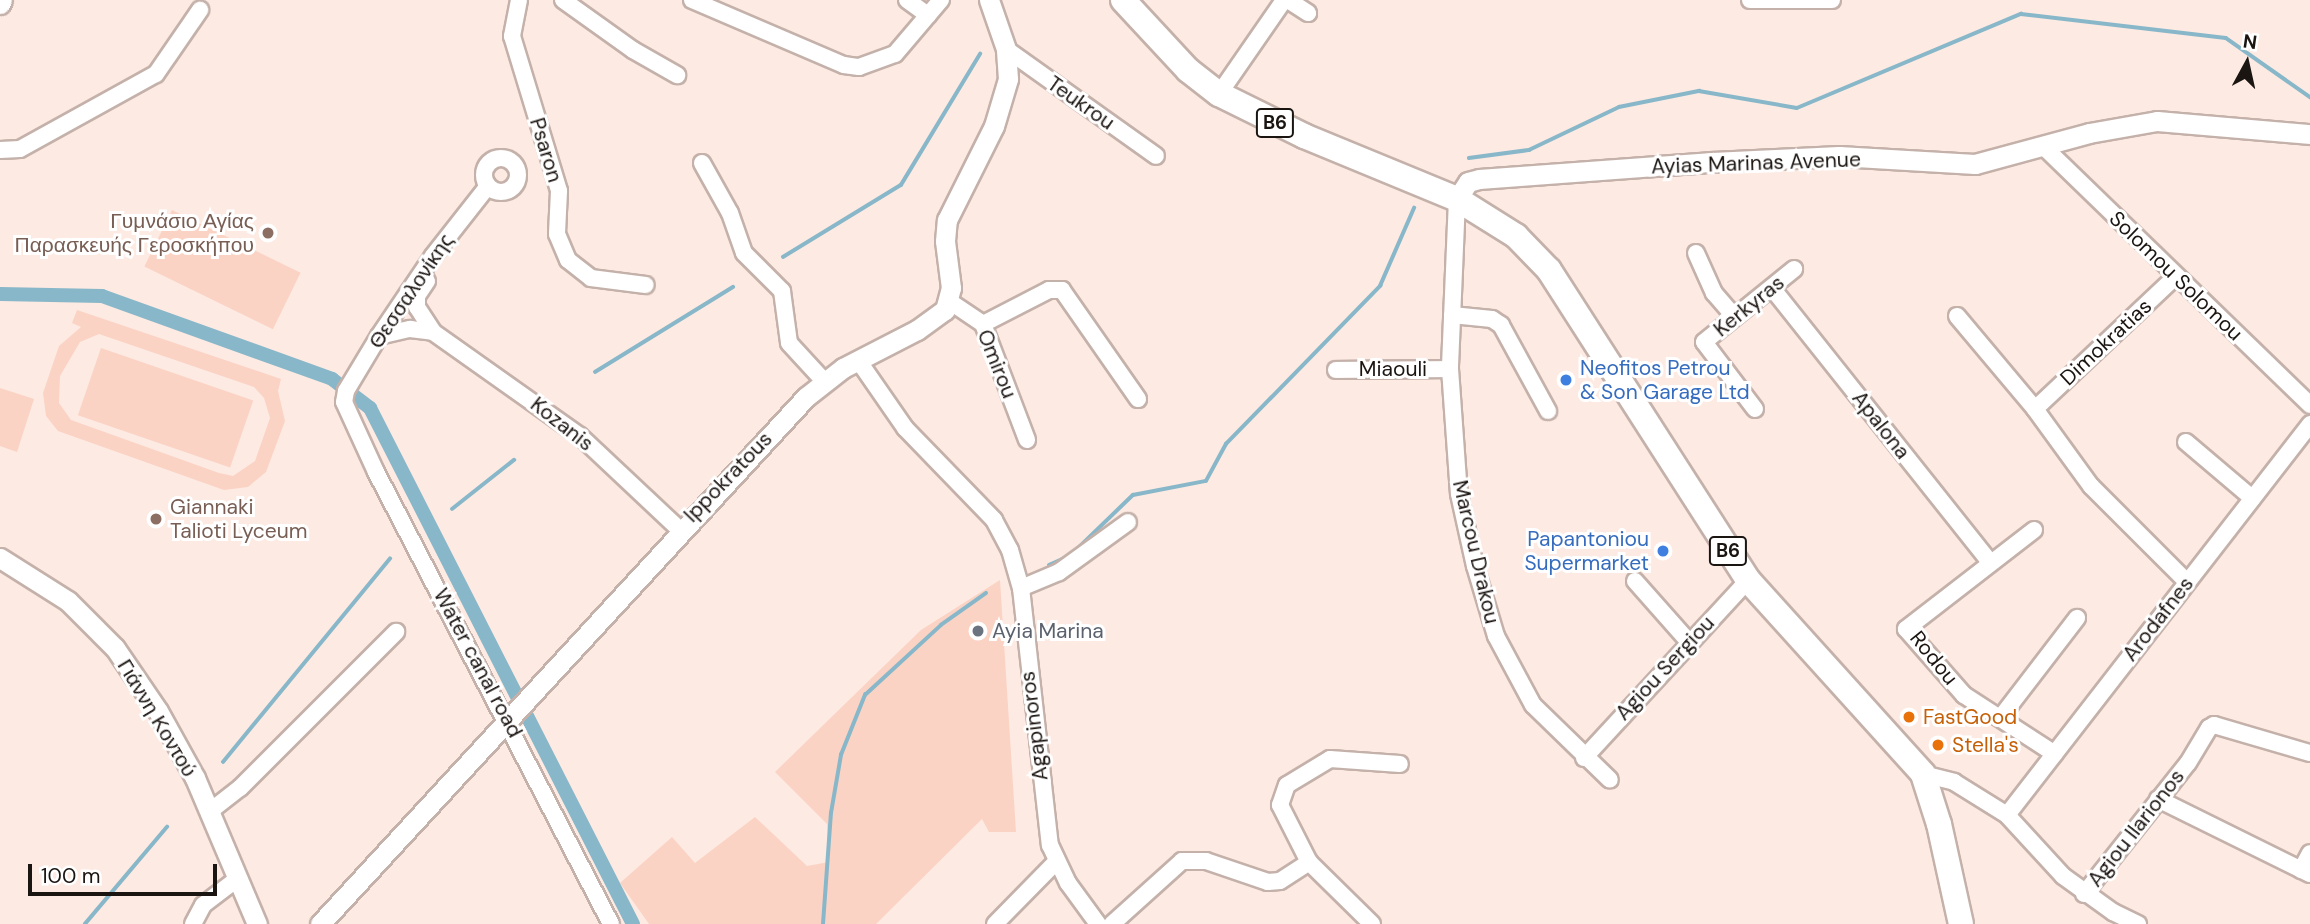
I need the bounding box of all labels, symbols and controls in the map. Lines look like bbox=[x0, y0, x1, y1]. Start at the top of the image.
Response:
north arrow bbox=[2212, 28, 2282, 98]
text: N bbox=[2241, 28, 2259, 55]
street label: Teukrou bbox=[1043, 71, 1119, 135]
road number: B6 bbox=[1256, 108, 1294, 139]
street label: Psaron bbox=[524, 115, 568, 185]
street label: Ayias Marinas Avenue bbox=[1651, 147, 1861, 179]
street label: Solomou Solomou bbox=[2104, 206, 2248, 346]
place label: Γυμνάσιο Αγίας Παρασκευής Γεροσκήπου bbox=[14, 208, 254, 258]
marker: Γυμνάσιο Αγίας Παρασκευής Γεροσκήπου bbox=[260, 225, 276, 241]
street label: Θεσσαλονίκης bbox=[363, 229, 459, 353]
street label: Kerkyras bbox=[1709, 270, 1789, 342]
street label: Dimokratias bbox=[2055, 293, 2157, 391]
street label: Omirou bbox=[972, 326, 1022, 402]
place label: Neofitos Petrou & Son Garage Ltd bbox=[1580, 355, 1750, 405]
street label: Miaouli bbox=[1359, 356, 1427, 382]
marker: Neofitos Petrou & Son Garage Ltd bbox=[1558, 372, 1574, 388]
street label: Apalona bbox=[1847, 386, 1915, 464]
street label: Kozanis bbox=[526, 392, 598, 456]
street label: Ippokratous bbox=[679, 426, 777, 528]
street label: Marcou Drakou bbox=[1447, 478, 1505, 626]
place label: Giannaki Talioti Lyceum bbox=[170, 494, 307, 544]
marker: Giannaki Talioti Lyceum bbox=[148, 511, 164, 527]
place label: Papantoniou Supermarket bbox=[1524, 526, 1649, 576]
road number: B6 bbox=[1709, 536, 1747, 566]
marker: Papantoniou Supermarket bbox=[1655, 543, 1671, 559]
street label: Arodafnes bbox=[2117, 572, 2199, 666]
street label: Water canal road bbox=[428, 584, 528, 742]
street label: Agiou Sergiou bbox=[1610, 611, 1720, 725]
place label: Ayia Marina bbox=[992, 618, 1104, 644]
marker: Ayia Marina bbox=[970, 623, 986, 639]
street label: Rodou bbox=[1905, 626, 1963, 690]
street label: Γιάννη Κοντού bbox=[112, 655, 202, 781]
street label: Agapinoros bbox=[1015, 670, 1053, 782]
place label: FastGood bbox=[1923, 704, 2017, 730]
marker: FastGood bbox=[1901, 709, 1917, 725]
place label: Stella's bbox=[1952, 732, 2019, 758]
marker: Stella's bbox=[1930, 737, 1946, 753]
street label: Agiou Ilarionos bbox=[2082, 764, 2190, 892]
scale bar bbox=[32, 850, 220, 894]
text: 100 m bbox=[41, 862, 101, 890]

